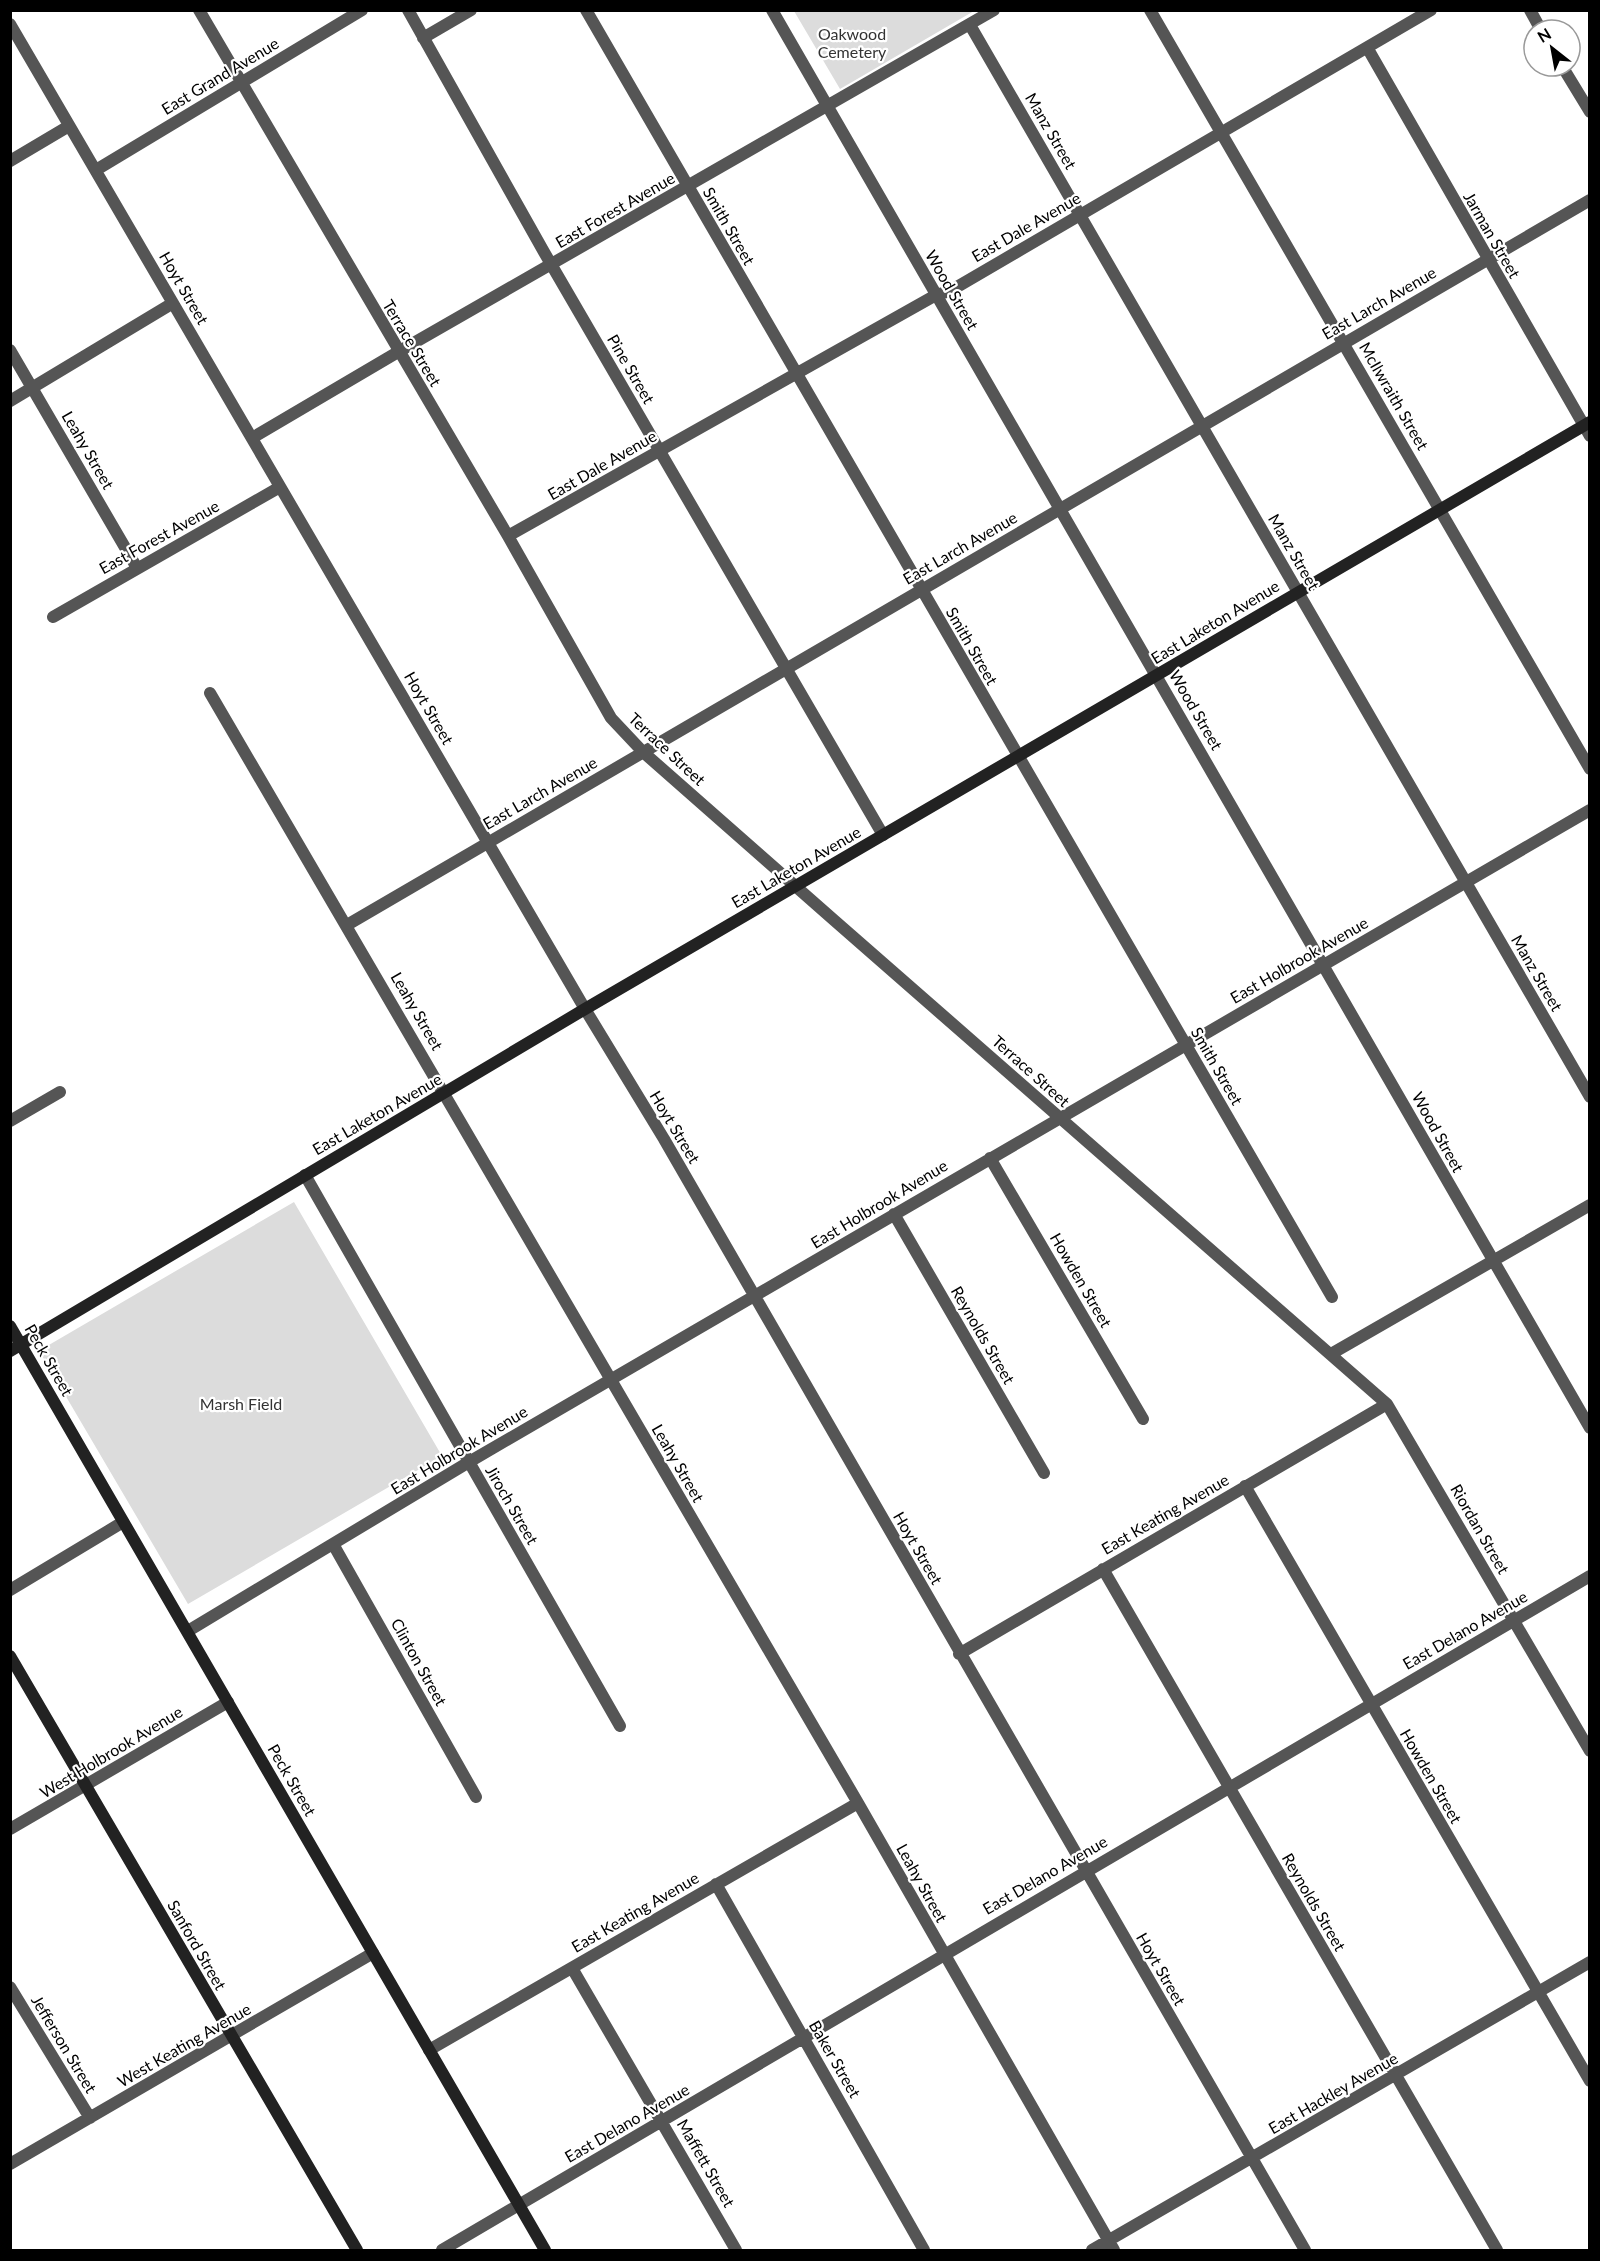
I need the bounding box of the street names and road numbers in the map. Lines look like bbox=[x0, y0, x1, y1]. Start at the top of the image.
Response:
street label: East Grand Avenue bbox=[158, 33, 282, 118]
street label: Manz Street bbox=[1022, 89, 1081, 173]
street label: East Forest Avenue bbox=[552, 168, 678, 251]
street label: Smith Street bbox=[700, 184, 759, 268]
street label: East Dale Avenue bbox=[968, 188, 1084, 265]
street label: Jarman Street bbox=[1460, 188, 1525, 282]
street label: Wood Street bbox=[922, 246, 983, 333]
street label: Hoyt Street bbox=[156, 248, 213, 328]
street label: East Larch Avenue bbox=[1318, 262, 1439, 343]
street label: Terrace Street bbox=[379, 296, 446, 390]
street label: Pine Street bbox=[604, 331, 659, 407]
street label: McIlwraith Street bbox=[1356, 338, 1433, 453]
street label: Leahy Street bbox=[58, 407, 119, 492]
street label: East Dale Avenue bbox=[544, 426, 660, 503]
street label: East Forest Avenue bbox=[95, 496, 222, 577]
street label: East Larch Avenue bbox=[899, 507, 1020, 588]
street label: Manz Street bbox=[1265, 510, 1324, 594]
street label: East Laketon Avenue bbox=[1147, 576, 1282, 667]
street label: Smith Street bbox=[943, 604, 1002, 688]
street label: Wood Street bbox=[1166, 666, 1227, 753]
street label: Hoyt Street bbox=[401, 668, 458, 748]
street label: Terrace Street bbox=[625, 708, 710, 789]
street label: East Larch Avenue bbox=[479, 752, 600, 833]
street label: East Laketon Avenue bbox=[728, 822, 864, 911]
street label: East Holbrook Avenue bbox=[1226, 912, 1371, 1007]
street label: Manz Street bbox=[1508, 931, 1567, 1015]
street label: Leahy Street bbox=[387, 968, 448, 1053]
street label: Smith Street bbox=[1188, 1024, 1247, 1108]
street label: Terrace Street bbox=[989, 1031, 1074, 1111]
street label: East Laketon Avenue bbox=[309, 1069, 445, 1158]
street label: Hoyt Street bbox=[646, 1087, 705, 1167]
street label: Wood Street bbox=[1409, 1088, 1468, 1176]
street label: East Holbrook Avenue bbox=[807, 1155, 950, 1252]
street label: Howden Street bbox=[1047, 1229, 1116, 1331]
street label: Reynolds Street bbox=[948, 1282, 1019, 1387]
street label: Peck Street bbox=[21, 1321, 78, 1399]
street label: East Holbrook Avenue bbox=[387, 1401, 530, 1498]
street label: Leahy Street bbox=[648, 1420, 709, 1505]
street label: Jiroch Street bbox=[482, 1462, 543, 1548]
street label: East Keating Avenue bbox=[1098, 1469, 1232, 1558]
street label: Riordan Street bbox=[1447, 1481, 1514, 1577]
street label: Hoyt Street bbox=[890, 1508, 947, 1588]
street label: East Delano Avenue bbox=[1399, 1586, 1530, 1673]
street label: Clinton Street bbox=[388, 1615, 451, 1709]
street label: West Holbrook Avenue bbox=[36, 1701, 185, 1802]
street label: Howden Street bbox=[1397, 1725, 1466, 1827]
street label: Peck Street bbox=[264, 1741, 321, 1819]
street label: East Delano Avenue bbox=[979, 1831, 1110, 1918]
street label: Leahy Street bbox=[893, 1840, 952, 1926]
street label: Reynolds Street bbox=[1279, 1849, 1350, 1954]
street label: East Keating Avenue bbox=[568, 1867, 702, 1956]
street label: Sanford Street bbox=[164, 1897, 231, 1993]
street label: Hoyt Street bbox=[1133, 1929, 1190, 2009]
street label: Jefferson Street bbox=[28, 1991, 101, 2096]
street label: West Keating Avenue bbox=[114, 1999, 254, 2090]
street label: Baker Street bbox=[806, 2017, 865, 2101]
street label: East Hackley Avenue bbox=[1265, 2048, 1401, 2137]
street label: East Delano Avenue bbox=[561, 2079, 692, 2166]
street label: Maffett Street bbox=[674, 2115, 739, 2210]

